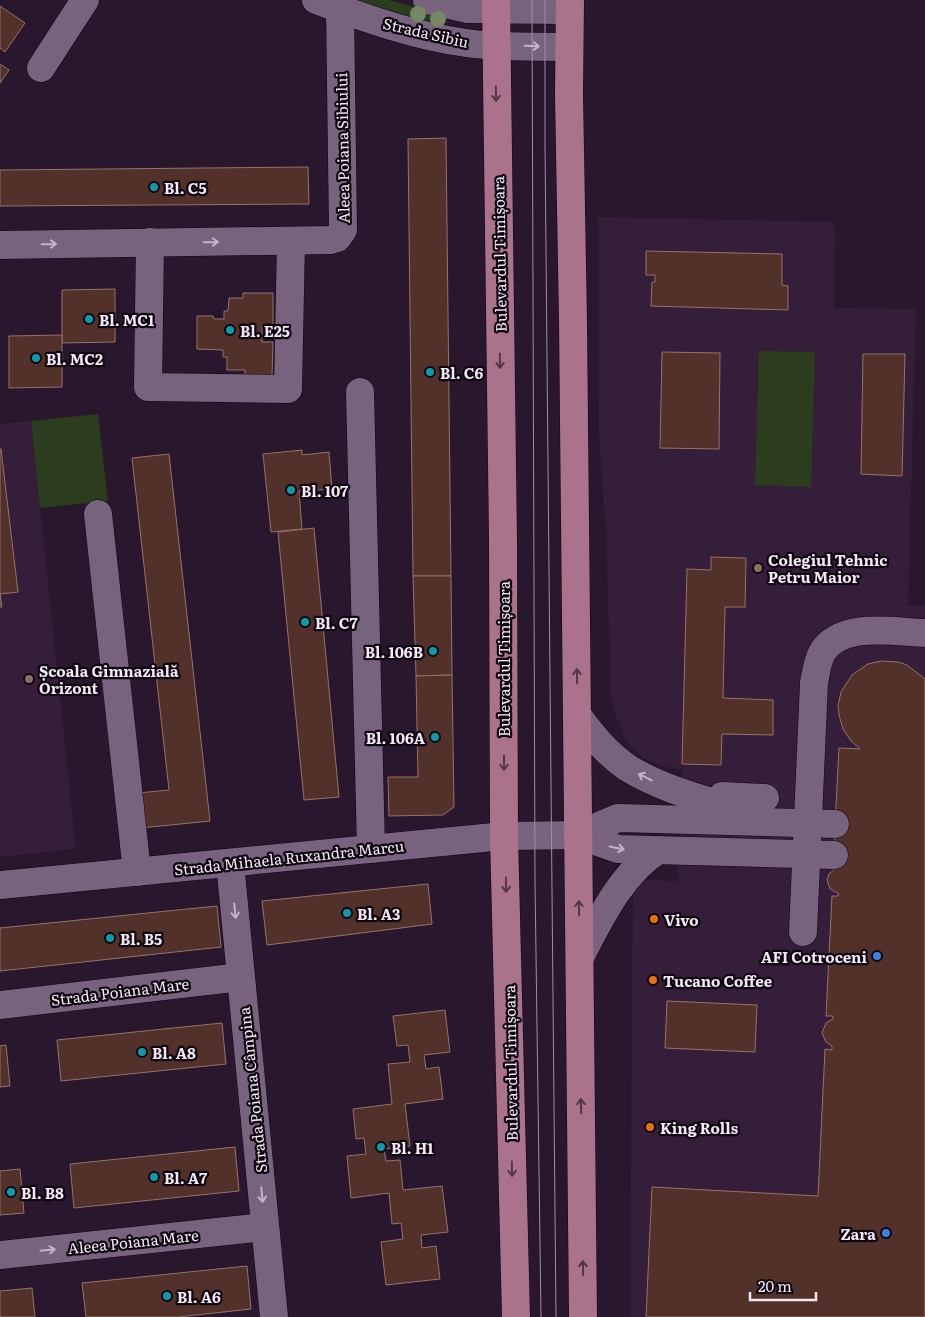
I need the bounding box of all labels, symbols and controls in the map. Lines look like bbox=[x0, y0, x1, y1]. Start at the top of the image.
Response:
street label: Strada Sibiu bbox=[381, 11, 472, 53]
one-way arrow bbox=[524, 41, 540, 51]
street label: Aleea Poiana Sibiului bbox=[329, 72, 355, 224]
one-way arrow bbox=[491, 85, 501, 101]
street label: Bulevardul Timișoara bbox=[486, 175, 512, 332]
place label: Bl. C5 bbox=[164, 176, 207, 199]
marker: Bl. C5 bbox=[148, 181, 160, 193]
one-way arrow bbox=[202, 237, 219, 247]
one-way arrow bbox=[40, 240, 56, 249]
place label: Bl. MC1 bbox=[99, 308, 154, 331]
marker: Bl. MC1 bbox=[83, 313, 95, 325]
place label: Bl. E25 bbox=[240, 319, 290, 342]
marker: Bl. E25 bbox=[224, 324, 236, 336]
place label: Bl. MC2 bbox=[46, 347, 103, 370]
marker: Bl. MC2 bbox=[30, 352, 42, 364]
one-way arrow bbox=[496, 353, 505, 369]
place label: Bl. C6 bbox=[440, 361, 483, 384]
marker: Bl. C6 bbox=[424, 366, 436, 378]
place label: Bl. 107 bbox=[301, 479, 349, 502]
marker: Bl. 107 bbox=[285, 484, 297, 496]
place label: Colegiul Tehnic Petru Maior bbox=[768, 548, 887, 588]
marker: Colegiul Tehnic Petru Maior bbox=[752, 562, 764, 574]
street label: Bulevardul Timișoara bbox=[492, 580, 515, 737]
place label: Bl. C7 bbox=[315, 611, 358, 634]
marker: Bl. C7 bbox=[299, 616, 311, 628]
place label: Bl. 106B bbox=[365, 640, 423, 663]
marker: Bl. 106B bbox=[427, 645, 439, 657]
place label: Școala Gimnazială Orizont bbox=[39, 659, 179, 699]
one-way arrow bbox=[572, 668, 582, 684]
marker: Școala Gimnazială Orizont bbox=[23, 673, 35, 685]
place label: Bl. 106A bbox=[366, 726, 426, 749]
marker: Bl. 106A bbox=[429, 731, 441, 743]
one-way arrow bbox=[499, 755, 509, 771]
one-way arrow bbox=[638, 772, 653, 781]
street label: Strada Mihaela Ruxandra Marcu bbox=[173, 833, 406, 881]
one-way arrow bbox=[609, 843, 625, 853]
one-way arrow bbox=[501, 876, 510, 892]
one-way arrow bbox=[574, 901, 584, 917]
place label: Bl. A3 bbox=[357, 902, 400, 925]
one-way arrow bbox=[230, 903, 239, 919]
marker: Bl. A3 bbox=[341, 907, 353, 919]
place label: Vivo bbox=[664, 908, 699, 931]
marker: Vivo bbox=[648, 913, 660, 925]
place label: Bl. B5 bbox=[120, 927, 162, 950]
marker: Bl. B5 bbox=[104, 932, 116, 944]
place label: AFI Cotroceni bbox=[761, 945, 868, 968]
marker: AFI Cotroceni bbox=[871, 950, 883, 962]
place label: Tucano Coffee bbox=[663, 969, 773, 992]
street label: Strada Poiana Mare bbox=[50, 971, 191, 1011]
marker: Tucano Coffee bbox=[647, 974, 659, 986]
street label: Bulevardul Timișoara bbox=[497, 984, 523, 1141]
street label: Strada Poiana Câmpina bbox=[232, 1005, 272, 1174]
place label: Bl. A8 bbox=[152, 1041, 196, 1064]
marker: Bl. A8 bbox=[136, 1046, 148, 1058]
one-way arrow bbox=[576, 1098, 586, 1114]
place label: King Rolls bbox=[660, 1116, 739, 1139]
marker: King Rolls bbox=[644, 1121, 656, 1133]
place label: Bl. H1 bbox=[391, 1136, 434, 1159]
marker: Bl. H1 bbox=[375, 1141, 387, 1153]
one-way arrow bbox=[508, 1161, 517, 1177]
place label: Bl. A7 bbox=[164, 1166, 208, 1189]
marker: Bl. A7 bbox=[148, 1171, 160, 1183]
place label: Bl. B8 bbox=[21, 1181, 64, 1204]
marker: Bl. B8 bbox=[5, 1186, 17, 1198]
one-way arrow bbox=[257, 1187, 267, 1203]
place label: Zara bbox=[840, 1222, 876, 1245]
street label: Aleea Poiana Mare bbox=[66, 1223, 200, 1259]
marker: Zara bbox=[880, 1227, 892, 1239]
one-way arrow bbox=[40, 1245, 56, 1255]
one-way arrow bbox=[578, 1261, 588, 1277]
scale bar bbox=[750, 1270, 816, 1302]
text: 20 m bbox=[758, 1274, 792, 1297]
place label: Bl. A6 bbox=[177, 1285, 221, 1308]
marker: Bl. A6 bbox=[161, 1290, 173, 1302]

